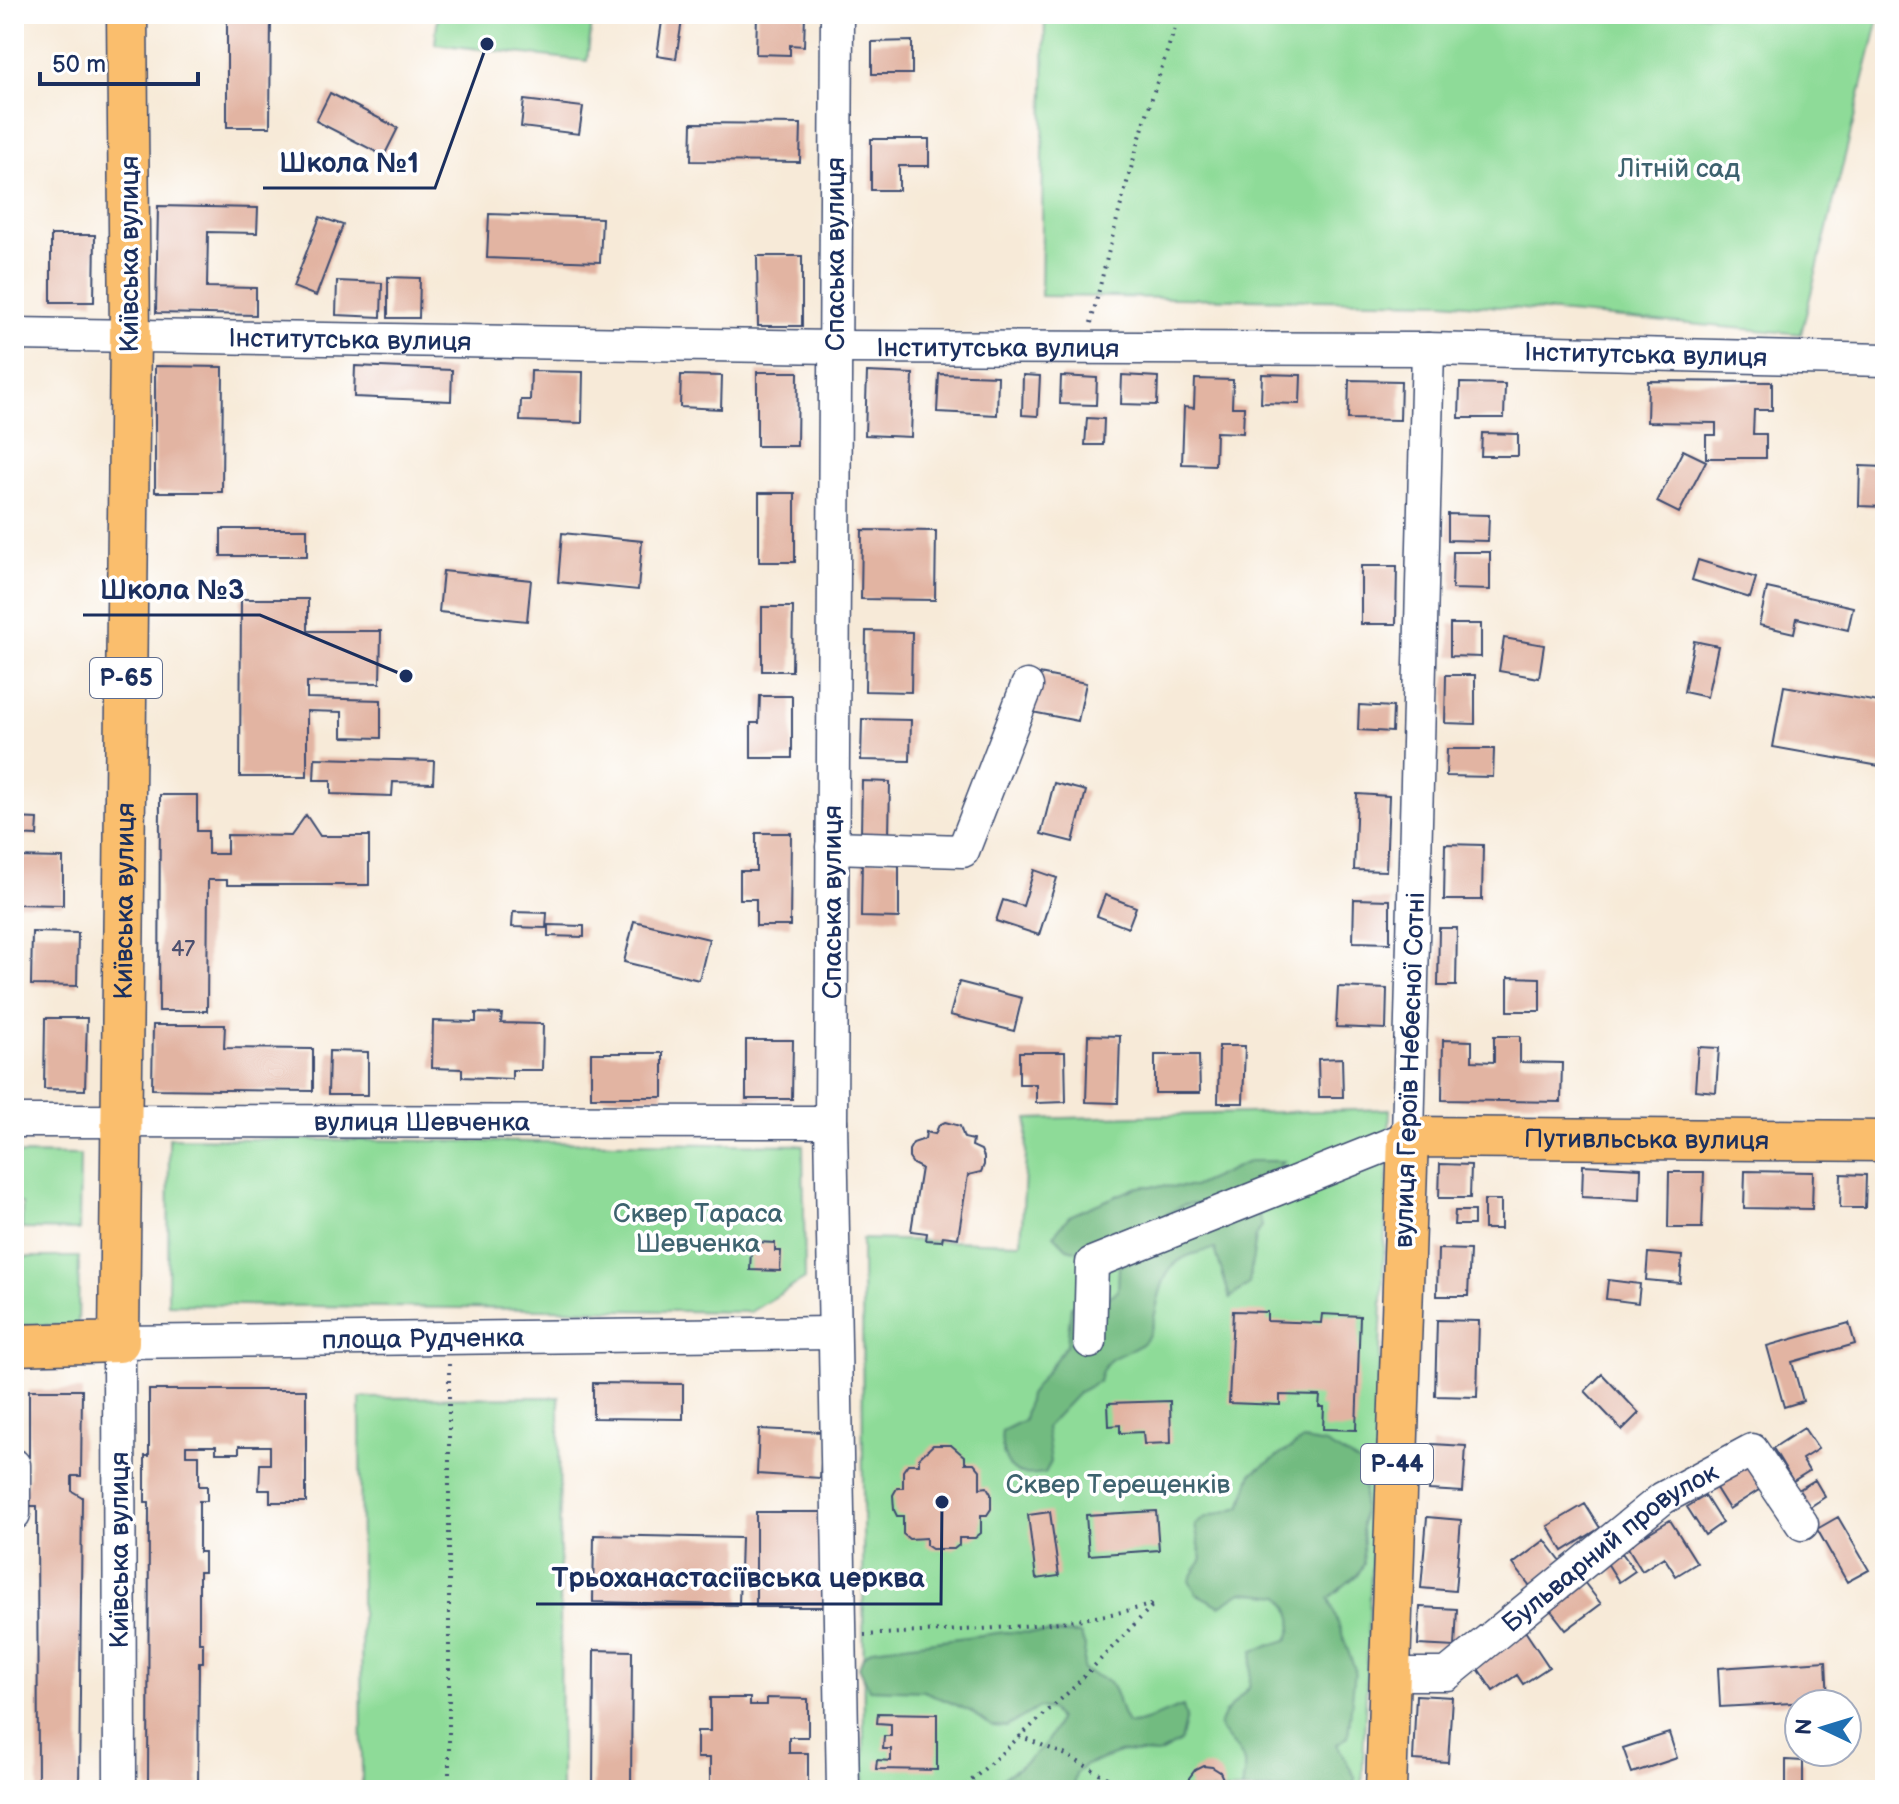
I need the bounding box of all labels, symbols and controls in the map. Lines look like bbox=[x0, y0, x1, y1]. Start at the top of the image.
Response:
scale bar bbox=[40, 36, 198, 86]
text: 50 m bbox=[52, 50, 106, 79]
callout: Школа №1 bbox=[263, 136, 435, 188]
text: Школа №1 bbox=[279, 147, 419, 180]
park label: Літній сад bbox=[1617, 154, 1740, 185]
street label: Київська вулиця bbox=[115, 155, 146, 353]
street label: Спаська вулиця bbox=[821, 157, 852, 351]
street label: Інститутська вулиця bbox=[228, 323, 472, 358]
street label: Інститутська вулиця bbox=[876, 333, 1120, 365]
street label: Інститутська вулиця bbox=[1524, 337, 1768, 374]
callout: Школа №3 bbox=[83, 563, 260, 615]
text: Школа №3 bbox=[100, 574, 244, 607]
road number: Р-65 bbox=[90, 658, 162, 698]
street label: Київська вулиця bbox=[109, 802, 142, 1000]
street label: Спаська вулиця bbox=[818, 805, 849, 999]
street label: вулиця Героїв Небесної Сотні bbox=[1389, 892, 1432, 1249]
house number: 47 bbox=[171, 936, 195, 963]
street label: вулиця Шевченка bbox=[314, 1107, 530, 1139]
street label: Путивльська вулиця bbox=[1524, 1124, 1769, 1157]
park label: Сквер Тараса Шевченка bbox=[613, 1199, 783, 1260]
street label: площа Рудченка bbox=[321, 1323, 525, 1356]
road number: Р-44 bbox=[1361, 1444, 1433, 1484]
street label: Київська вулиця bbox=[105, 1451, 136, 1649]
street label: Бульварний провулок bbox=[1496, 1457, 1724, 1640]
park label: Сквер Терещенків bbox=[1006, 1470, 1231, 1501]
callout: Трьоханастасіївська церква bbox=[536, 1552, 941, 1604]
text: Трьоханастасіївська церква bbox=[552, 1562, 925, 1595]
north arrow bbox=[1783, 1688, 1863, 1768]
text: N bbox=[1791, 1718, 1819, 1736]

